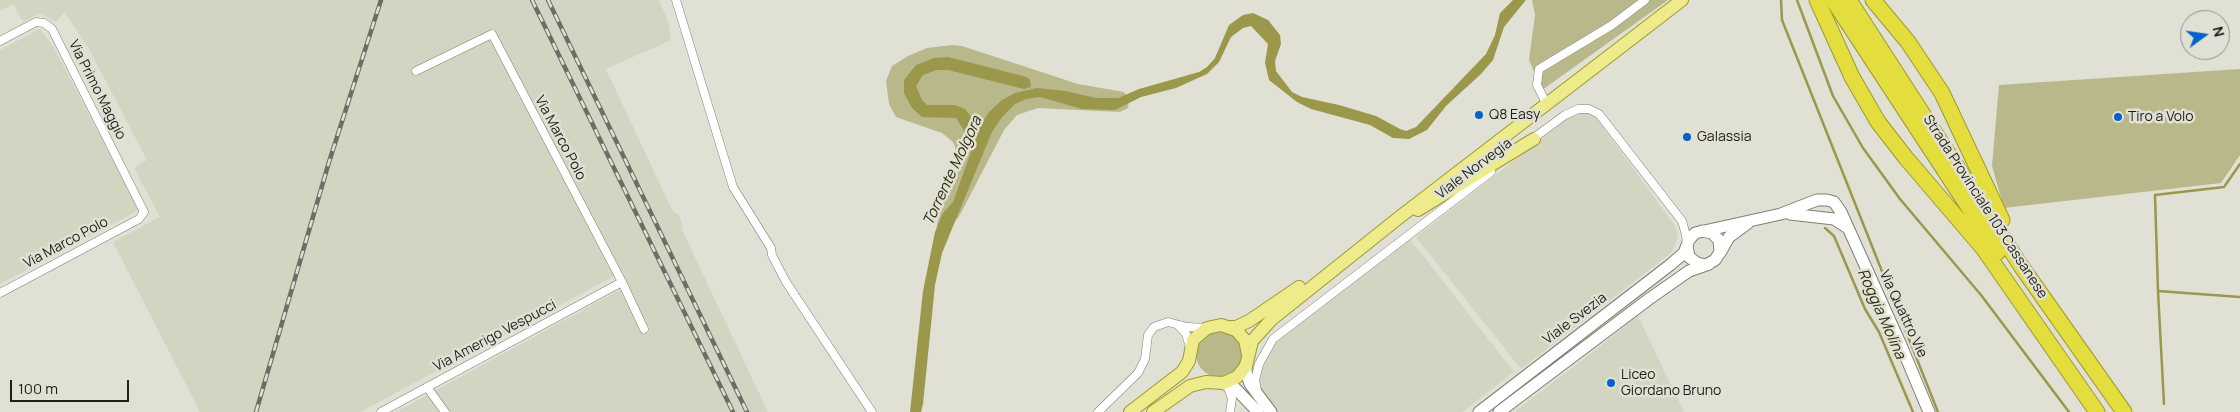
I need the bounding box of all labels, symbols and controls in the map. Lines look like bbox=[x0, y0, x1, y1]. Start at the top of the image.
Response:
north arrow bbox=[2180, 10, 2230, 60]
text: N bbox=[2209, 24, 2230, 39]
street label: Via Primo Maggio bbox=[65, 37, 129, 143]
street label: Via Marco Polo bbox=[531, 93, 589, 183]
place label: Q8 Easy bbox=[1489, 107, 1540, 123]
marker: Q8 Easy bbox=[1473, 109, 1485, 121]
place label: Tiro a Volo bbox=[2128, 109, 2194, 125]
marker: Tiro a Volo bbox=[2112, 111, 2124, 123]
street label: Strada Provinciale 103 Cassanese bbox=[1919, 112, 2051, 302]
water label: Torrente Molgora bbox=[920, 114, 986, 228]
place label: Galassia bbox=[1697, 129, 1751, 145]
marker: Galassia bbox=[1681, 131, 1693, 143]
street label: Viale Norvegia bbox=[1433, 135, 1515, 203]
street label: Via Marco Polo bbox=[21, 214, 111, 272]
water label: Roggia Molina bbox=[1853, 266, 1909, 362]
street label: Via Quattro Vie bbox=[1875, 268, 1931, 360]
street label: Viale Svezia bbox=[1540, 290, 1610, 348]
street label: Via Amerigo Vespucci bbox=[431, 297, 559, 375]
place label: Liceo Giordano Bruno bbox=[1621, 367, 1721, 400]
scale bar bbox=[12, 370, 131, 402]
marker: Liceo Giordano Bruno bbox=[1605, 377, 1617, 389]
text: 100 m bbox=[18, 378, 58, 399]

